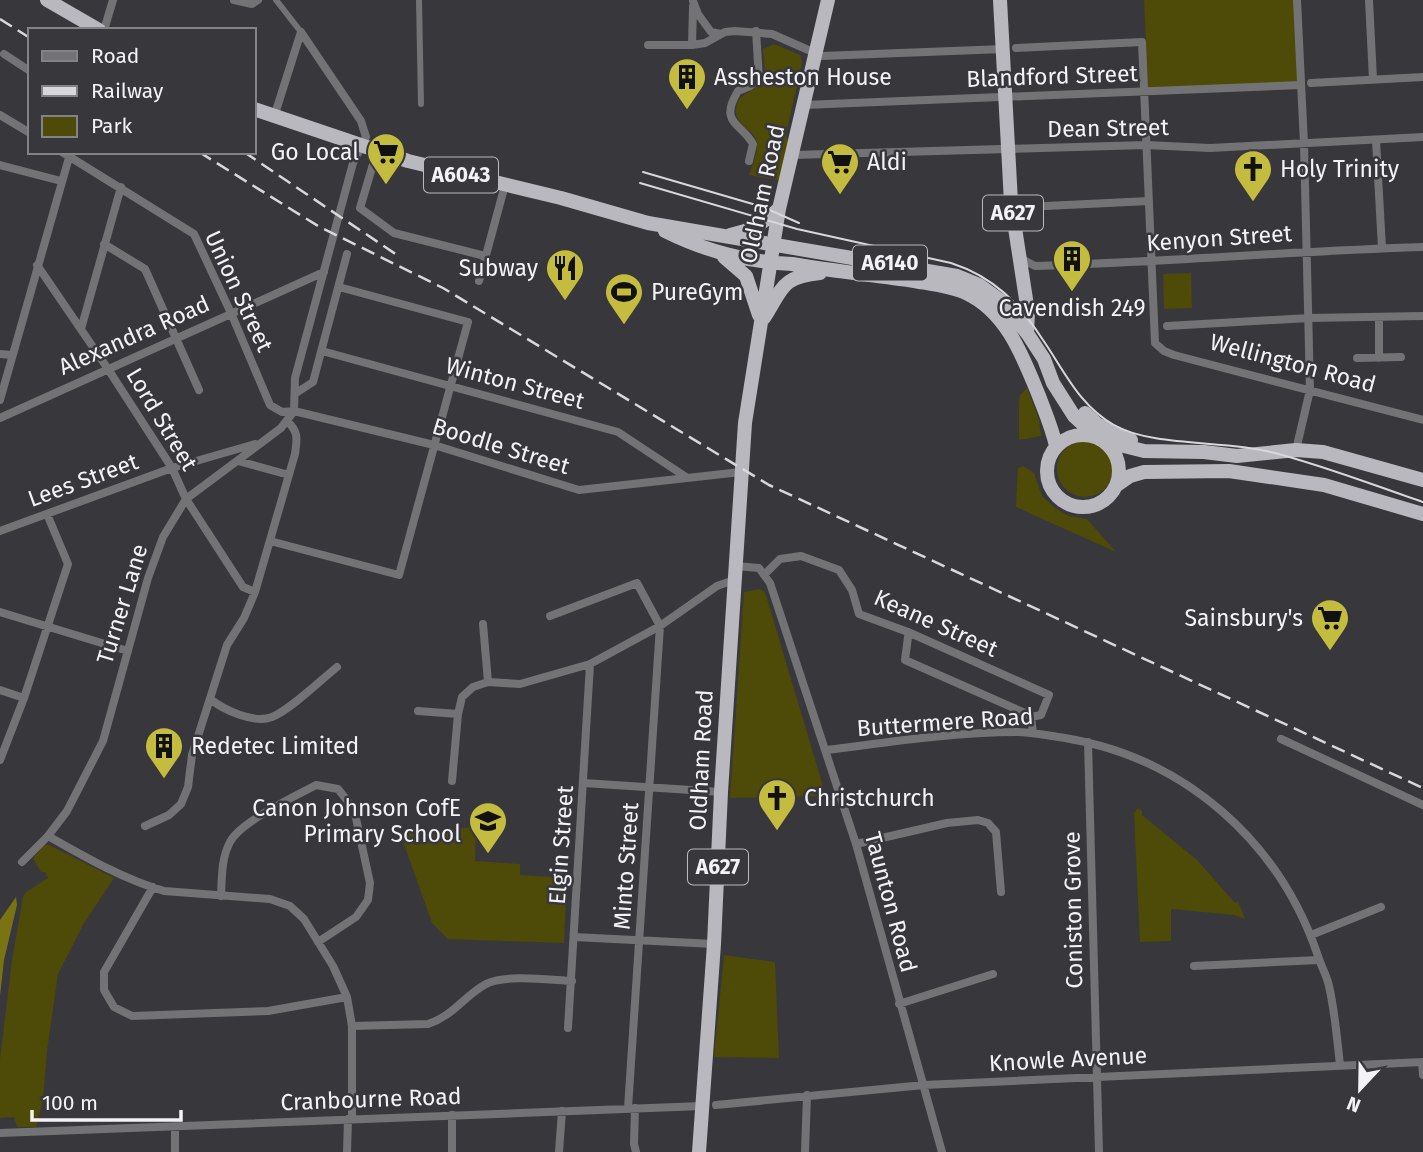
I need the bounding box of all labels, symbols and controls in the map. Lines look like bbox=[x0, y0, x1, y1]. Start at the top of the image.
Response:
legend bbox=[28, 28, 256, 154]
text: Road bbox=[91, 43, 139, 69]
building icon: Assheston House bbox=[666, 56, 708, 111]
street label: Blandford Street bbox=[966, 59, 1139, 93]
place label: Assheston House bbox=[714, 63, 892, 91]
text: Railway bbox=[91, 78, 164, 104]
text: Park bbox=[91, 113, 133, 139]
street label: Dean Street bbox=[1047, 113, 1170, 143]
street label: Oldham Road bbox=[734, 122, 790, 266]
supermarket icon: Go Local bbox=[365, 131, 407, 186]
place label: Go Local bbox=[271, 138, 359, 166]
supermarket icon: Aldi bbox=[819, 141, 861, 196]
place label: Aldi bbox=[867, 148, 907, 176]
church icon: Holy Trinity bbox=[1232, 148, 1274, 203]
place label: Holy Trinity bbox=[1280, 155, 1400, 183]
road number: A6043 bbox=[424, 158, 498, 192]
road number: A627 bbox=[983, 196, 1043, 230]
street label: Kenyon Street bbox=[1145, 219, 1293, 257]
street label: Union Street bbox=[199, 226, 280, 357]
building icon: Cavendish 249 bbox=[1051, 238, 1093, 293]
road number: A6140 bbox=[853, 246, 927, 280]
restaurant icon: Subway bbox=[544, 247, 586, 302]
place label: Subway bbox=[459, 254, 539, 282]
sports icon: PureGym bbox=[603, 271, 645, 326]
place label: PureGym bbox=[651, 278, 743, 306]
street label: Alexandra Road bbox=[54, 289, 214, 381]
place label: Cavendish 249 bbox=[998, 294, 1146, 322]
street label: Wellington Road bbox=[1207, 327, 1379, 399]
street label: Winton Street bbox=[443, 351, 588, 415]
street label: Lord Street bbox=[120, 363, 204, 476]
street label: Boodle Street bbox=[429, 412, 574, 480]
street label: Lees Street bbox=[24, 447, 143, 513]
street label: Turner Lane bbox=[90, 541, 154, 667]
street label: Keane Street bbox=[870, 583, 1003, 663]
supermarket icon: Sainsbury's bbox=[1309, 597, 1351, 652]
place label: Sainsbury's bbox=[1184, 604, 1303, 632]
street label: Oldham Road bbox=[683, 689, 719, 831]
street label: Buttermere Road bbox=[856, 702, 1034, 742]
building icon: Redetec Limited bbox=[143, 725, 185, 780]
place label: Redetec Limited bbox=[191, 732, 359, 760]
church icon: Christchurch bbox=[756, 777, 798, 832]
street label: Elgin Street bbox=[543, 784, 579, 905]
place label: Christchurch bbox=[804, 784, 935, 812]
place label: Canon Johnson CofE Primary School bbox=[252, 794, 461, 848]
school or university icon: Canon Johnson CofE Primary School bbox=[467, 800, 509, 855]
street label: Minto Street bbox=[608, 801, 644, 931]
street label: Taunton Road bbox=[859, 829, 923, 975]
street label: Coniston Grove bbox=[1058, 831, 1088, 989]
road number: A627 bbox=[688, 850, 748, 884]
street label: Knowle Avenue bbox=[988, 1041, 1148, 1077]
north arrow bbox=[1325, 1054, 1395, 1124]
scale bar bbox=[32, 1078, 180, 1122]
street label: Cranbourne Road bbox=[280, 1082, 462, 1116]
text: 100 m bbox=[42, 1090, 98, 1116]
text: N bbox=[1344, 1091, 1364, 1117]

